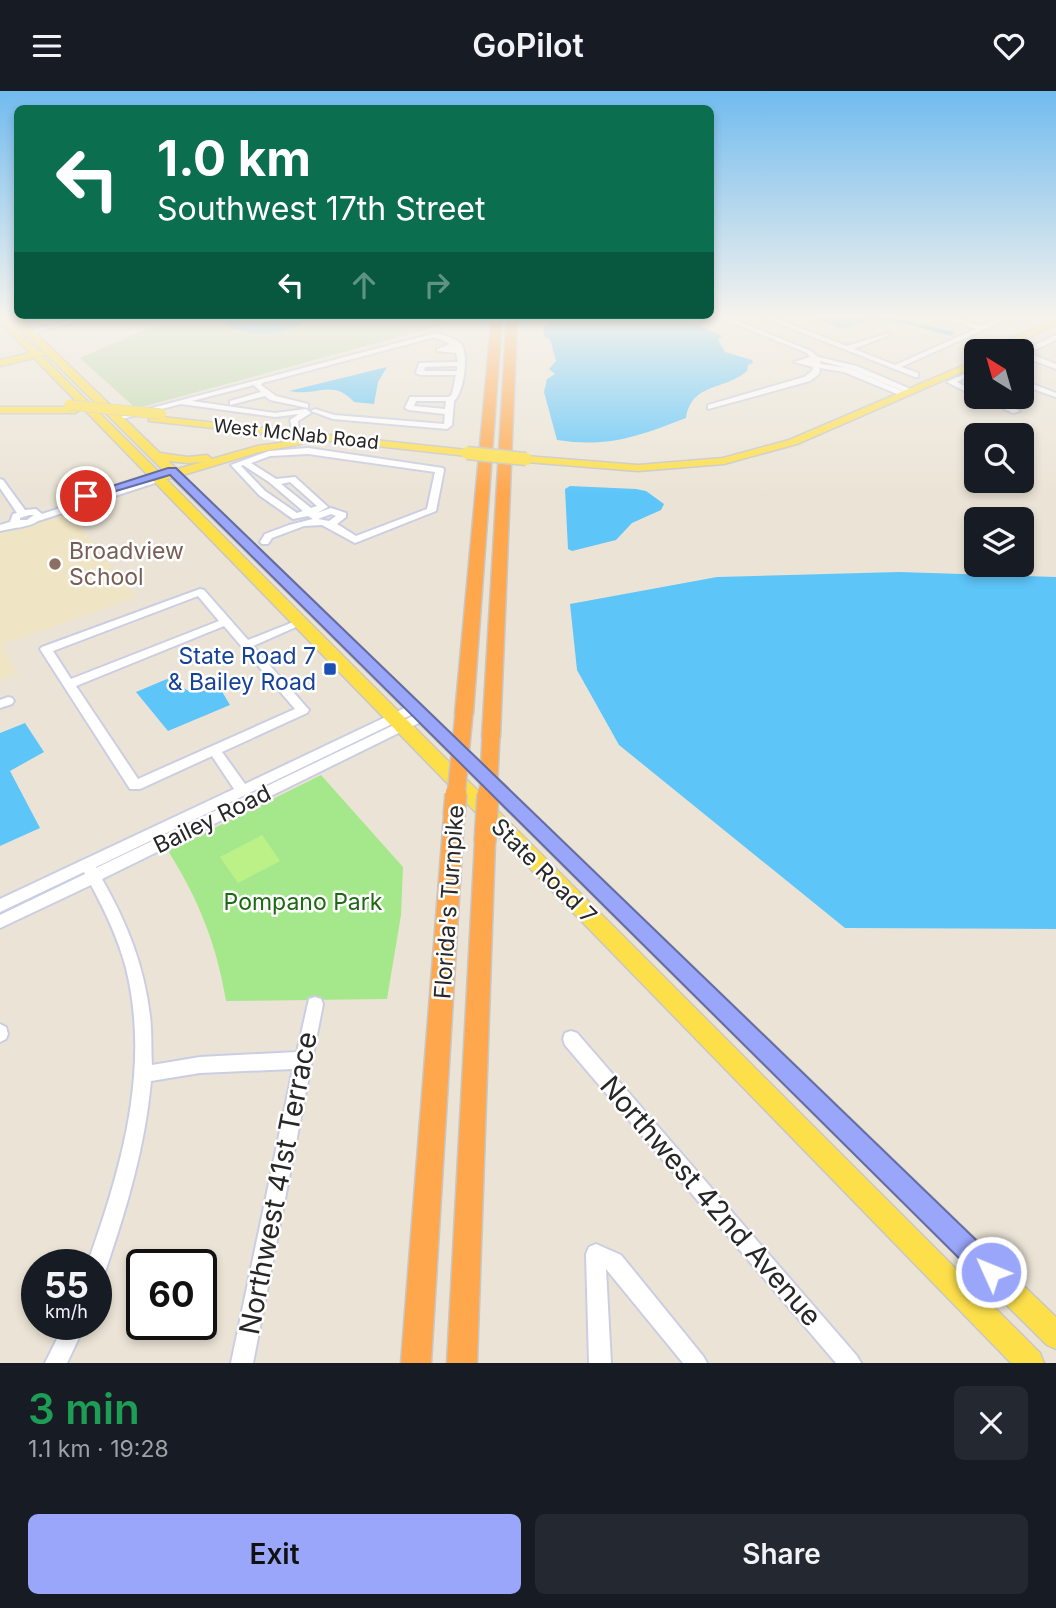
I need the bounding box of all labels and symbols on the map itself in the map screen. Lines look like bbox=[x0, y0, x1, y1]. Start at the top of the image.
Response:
north arrow bbox=[964, 339, 1034, 409]
street label: West McNab Road bbox=[212, 414, 380, 454]
pin bbox=[56, 466, 116, 526]
place label: Broadview School bbox=[69, 537, 184, 591]
marker: Broadview School bbox=[47, 556, 63, 572]
place label: State Road 7 & Bailey Road bbox=[168, 642, 316, 696]
marker: State Road 7 & Bailey Road bbox=[322, 661, 338, 677]
street label: Bailey Road bbox=[149, 779, 275, 859]
street label: Florida's Turnpike bbox=[428, 804, 470, 1000]
street label: State Road 7 bbox=[486, 813, 602, 929]
park label: Pompano Park bbox=[224, 888, 383, 916]
street label: Northwest 41st Terrace bbox=[232, 1029, 324, 1337]
street label: Northwest 42nd Avenue bbox=[593, 1069, 829, 1333]
position arrow bbox=[954, 1235, 1028, 1309]
speed limit sign: 60 bbox=[126, 1249, 217, 1340]

